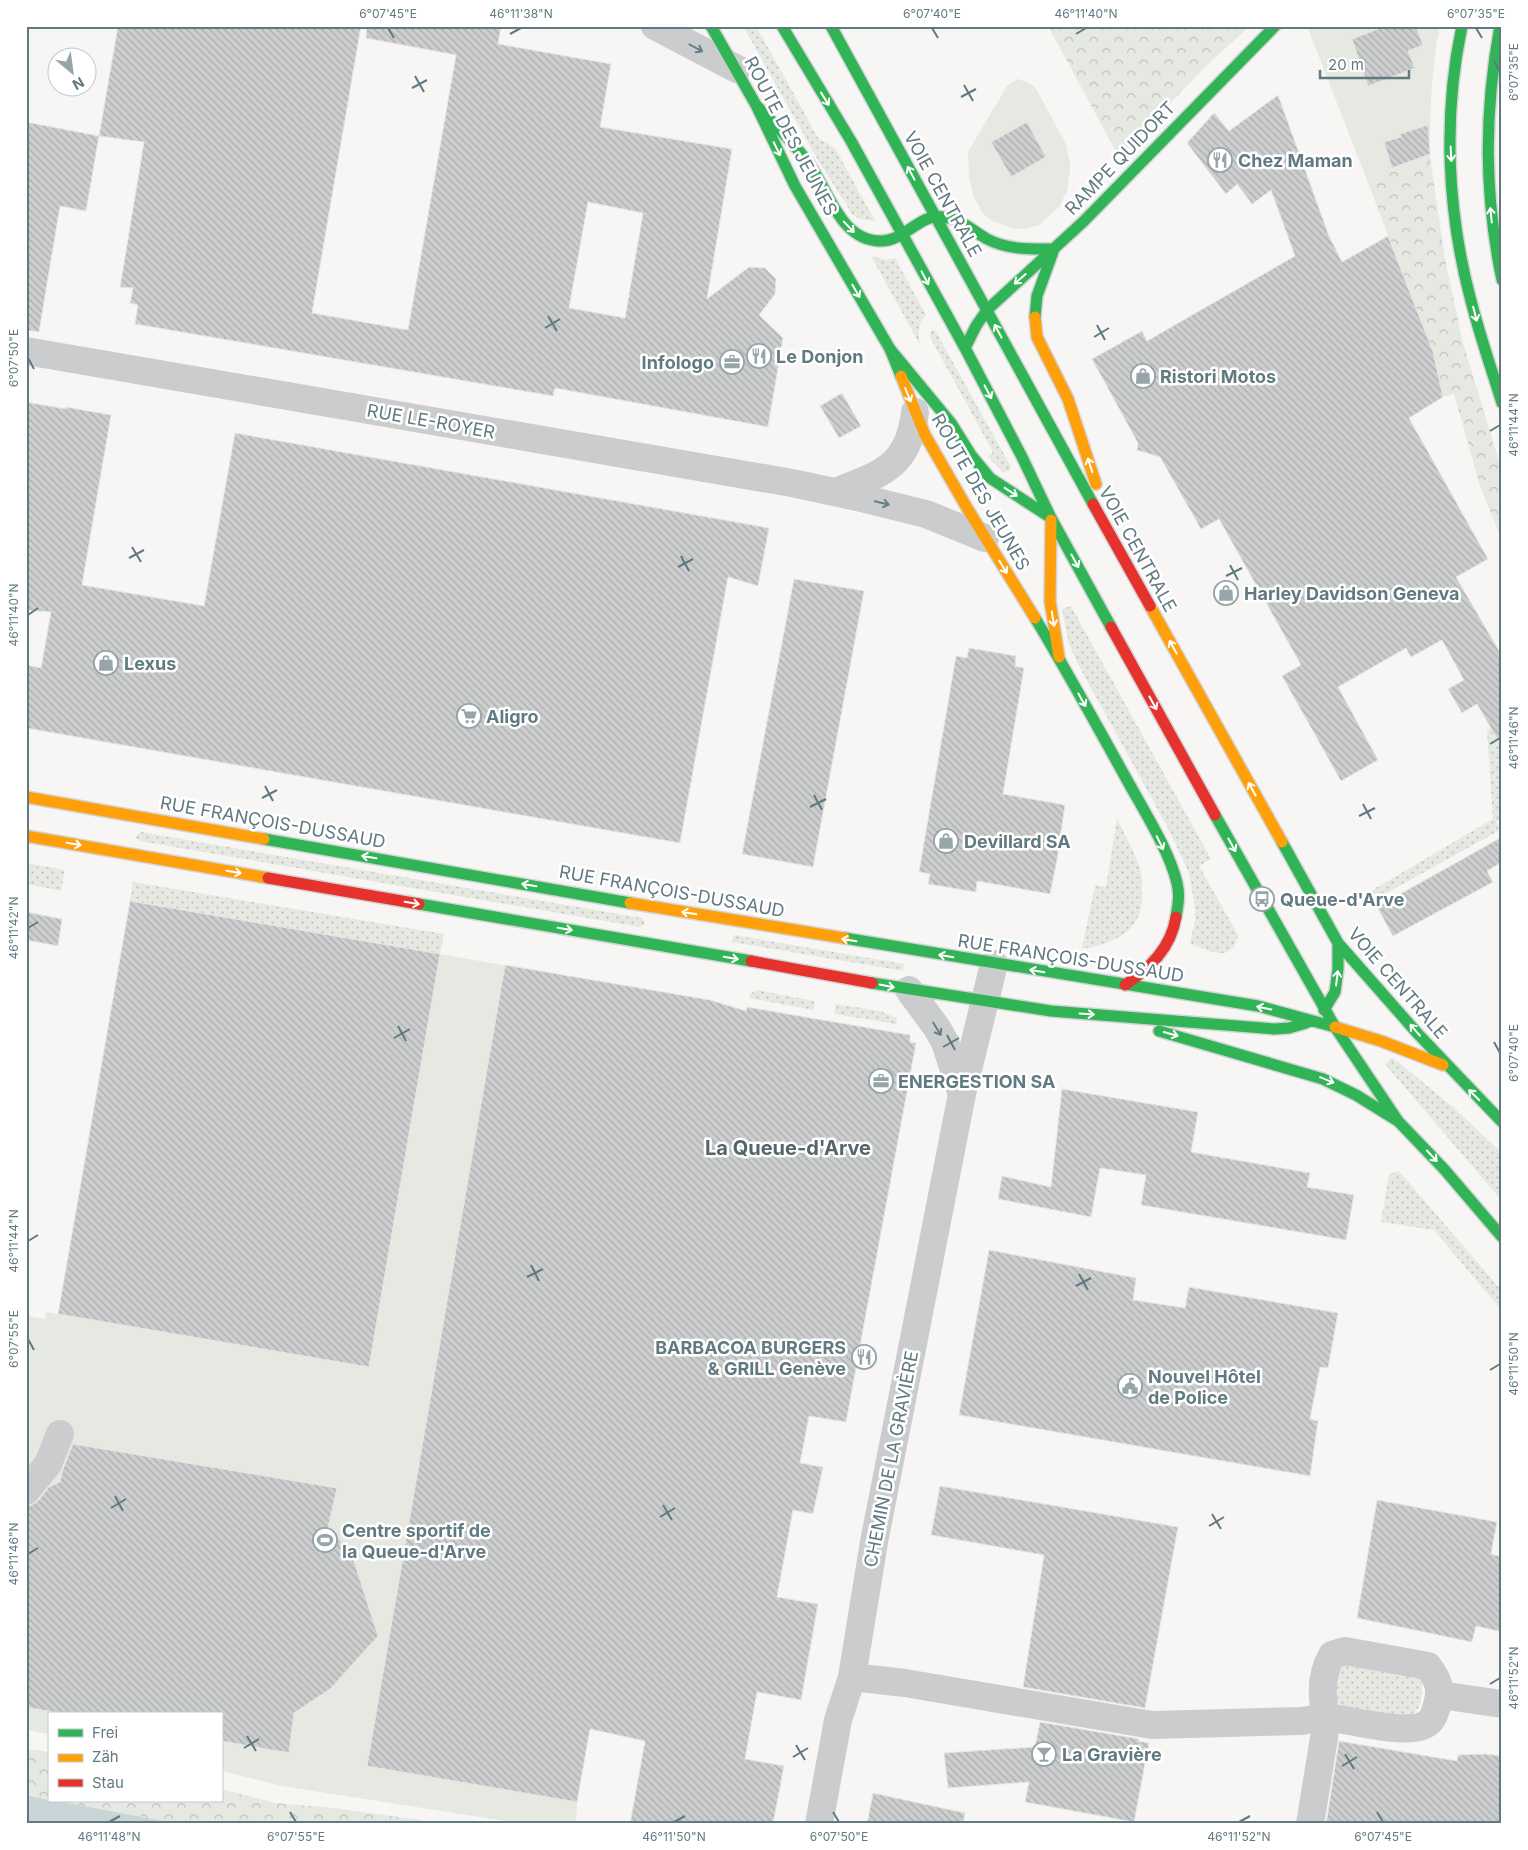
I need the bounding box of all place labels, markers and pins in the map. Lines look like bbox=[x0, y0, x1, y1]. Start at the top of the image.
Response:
restaurant icon: Chez Maman bbox=[1207, 147, 1233, 173]
place label: Chez Maman bbox=[1238, 150, 1353, 171]
restaurant icon: Le Donjon bbox=[746, 343, 772, 369]
place label: Le Donjon bbox=[776, 346, 864, 367]
office icon: Infologo bbox=[719, 349, 745, 375]
place label: Infologo bbox=[642, 352, 714, 373]
shop icon: Ristori Motos bbox=[1130, 363, 1156, 389]
place label: Ristori Motos bbox=[1160, 366, 1276, 387]
shop icon: Harley Davidson Geneva bbox=[1213, 580, 1239, 606]
place label: Harley Davidson Geneva bbox=[1244, 583, 1460, 604]
shop icon: Lexus bbox=[93, 650, 119, 676]
place label: Lexus bbox=[124, 653, 176, 674]
supermarket icon: Aligro bbox=[456, 703, 482, 729]
place label: Aligro bbox=[486, 706, 539, 727]
shop icon: Devillard SA bbox=[933, 828, 959, 854]
place label: Devillard SA bbox=[964, 831, 1071, 852]
bus stop icon: Queue-d'Arve bbox=[1249, 886, 1275, 912]
place label: Queue-d'Arve bbox=[1280, 889, 1405, 910]
office icon: ENERGESTION SA bbox=[868, 1068, 894, 1094]
place label: ENERGESTION SA bbox=[898, 1071, 1056, 1092]
place label: BARBACOA BURGERS & GRILL Genève bbox=[655, 1337, 846, 1379]
restaurant icon: BARBACOA BURGERS & GRILL Genève bbox=[851, 1344, 877, 1370]
place label: Nouvel Hôtel de Police bbox=[1148, 1366, 1261, 1408]
public building icon: Nouvel Hôtel de Police bbox=[1117, 1373, 1143, 1399]
place label: Centre sportif de la Queue-d'Arve bbox=[342, 1520, 491, 1562]
sports icon: Centre sportif de la Queue-d'Arve bbox=[312, 1527, 338, 1553]
bar icon: La Gravière bbox=[1031, 1741, 1057, 1767]
place label: La Gravière bbox=[1062, 1744, 1162, 1765]

